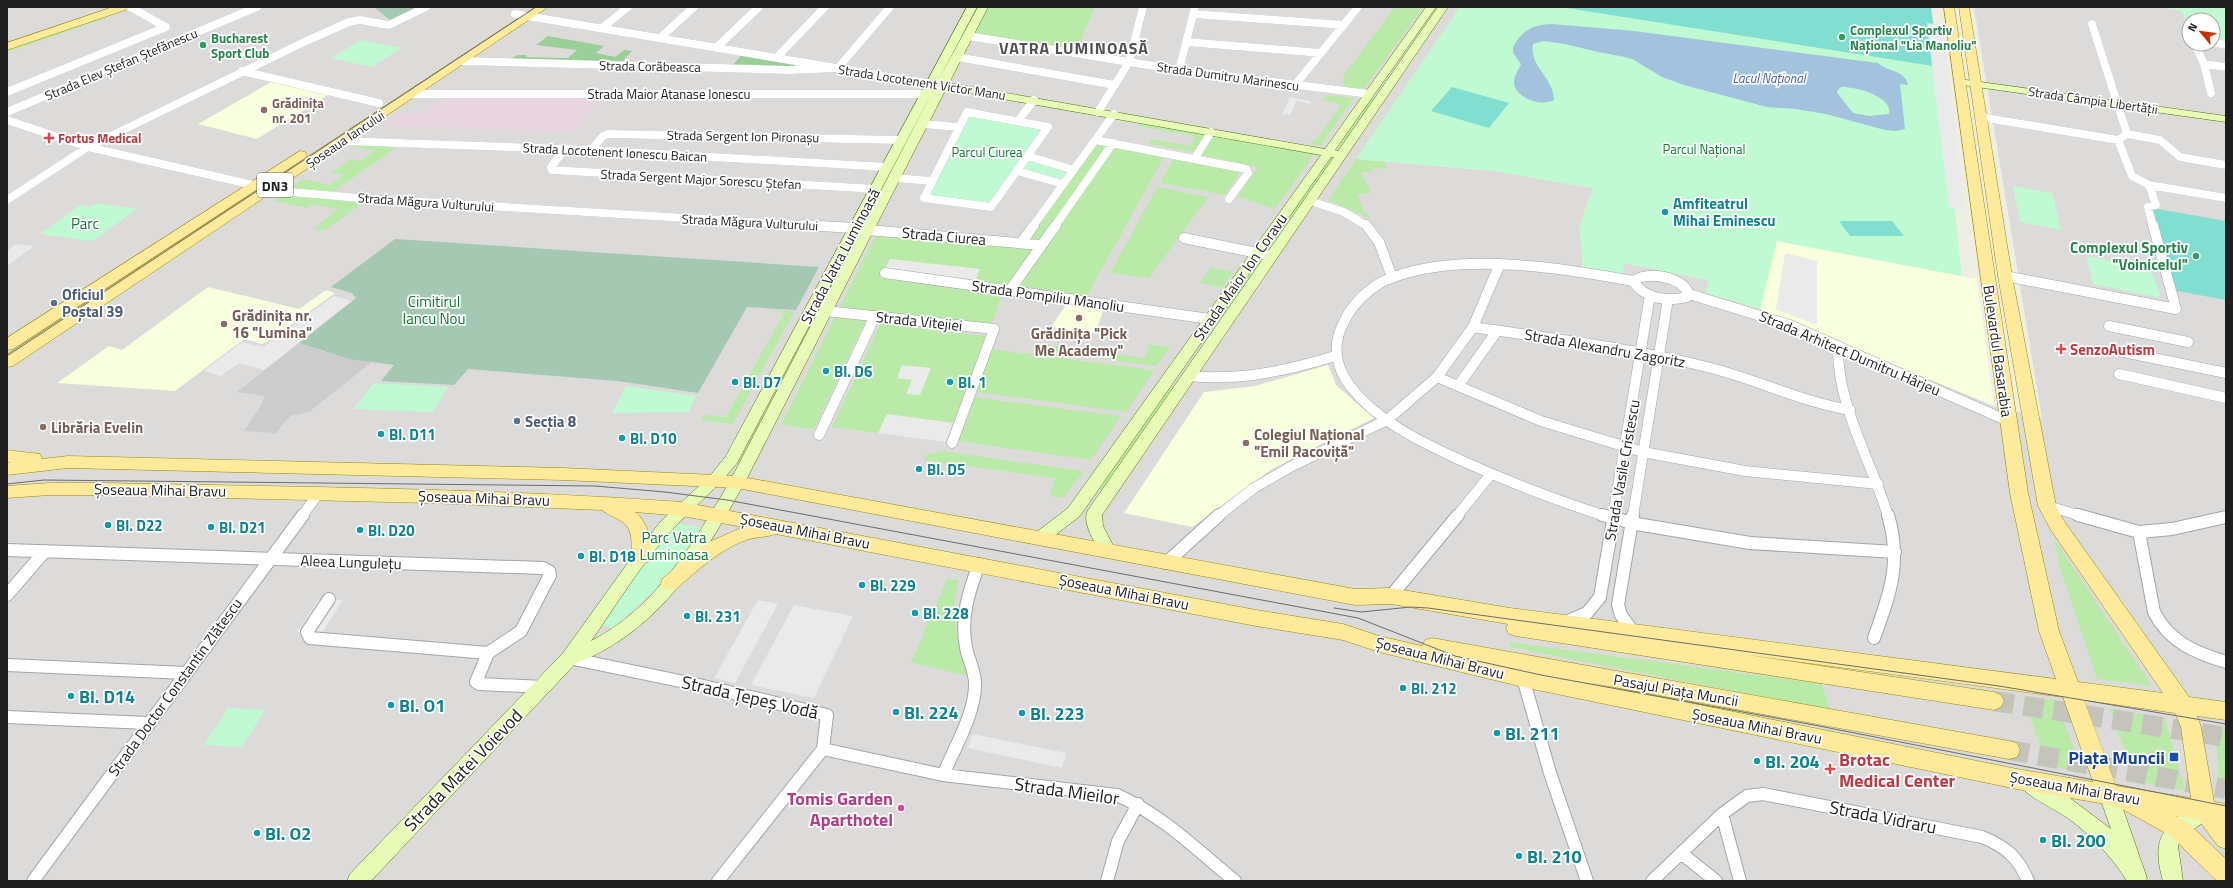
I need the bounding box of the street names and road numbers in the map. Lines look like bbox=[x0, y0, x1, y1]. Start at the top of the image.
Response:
street label: Strada Elev Ștefan Ștefănescu bbox=[41, 23, 201, 105]
street label: Strada Corăbeasca bbox=[599, 55, 702, 77]
street label: Strada Dumitru Marinescu bbox=[1156, 56, 1300, 96]
street label: Strada Locotenent Victor Manu bbox=[837, 59, 1007, 105]
street label: Strada Câmpia Libertății bbox=[2027, 81, 2159, 119]
street label: Strada Maior Atanase Ionescu bbox=[587, 84, 751, 104]
street label: Șoseaua Iancului bbox=[302, 105, 388, 173]
street label: Strada Sergent Ion Pironașu bbox=[667, 125, 819, 147]
street label: Strada Locotenent Ionescu Baican bbox=[522, 137, 708, 167]
street label: Strada Sergent Major Sorescu Ștefan bbox=[600, 164, 802, 194]
road number: DN3 bbox=[257, 173, 293, 197]
street label: Strada Vatra Luminoasă bbox=[794, 184, 886, 328]
street label: Strada Măgura Vulturului bbox=[357, 187, 495, 217]
street label: Strada Măgura Vulturului bbox=[681, 208, 819, 236]
street label: Strada Maior Ion Coravu bbox=[1187, 208, 1293, 346]
street label: Strada Ciurea bbox=[901, 221, 987, 251]
street label: Strada Pompiliu Manoliu bbox=[970, 274, 1126, 318]
street label: Bulevardul Basarabia bbox=[1977, 284, 2019, 419]
street label: Strada Arhitect Dumitru Hârjeu bbox=[1756, 304, 1944, 402]
street label: Strada Vitejiei bbox=[875, 305, 963, 337]
street label: Strada Alexandru Zagoritz bbox=[1523, 323, 1687, 374]
street label: Strada Vasile Cristescu bbox=[1598, 398, 1646, 542]
street label: Șoseaua Mihai Bravu bbox=[94, 477, 226, 503]
street label: Șoseaua Mihai Bravu bbox=[418, 484, 550, 512]
street label: Șoseaua Mihai Bravu bbox=[738, 507, 872, 555]
street label: Aleea Lungulețu bbox=[300, 549, 402, 575]
street label: Șoseaua Mihai Bravu bbox=[1057, 568, 1191, 616]
street label: Strada Doctor Constantin Zlătescu bbox=[102, 593, 248, 781]
street label: Șoseaua Mihai Bravu bbox=[1373, 631, 1507, 685]
street label: Strada Țepeș Vodă bbox=[679, 668, 821, 726]
street label: Pasajul Piața Muncii bbox=[1612, 668, 1740, 712]
street label: Șoseaua Mihai Bravu bbox=[1690, 702, 1824, 750]
street label: Strada Matei Voievod bbox=[397, 703, 529, 837]
street label: Șoseaua Mihai Bravu bbox=[2008, 765, 2142, 811]
street label: Strada Mieilor bbox=[1013, 770, 1121, 812]
street label: Strada Vidraru bbox=[1827, 793, 1939, 841]

